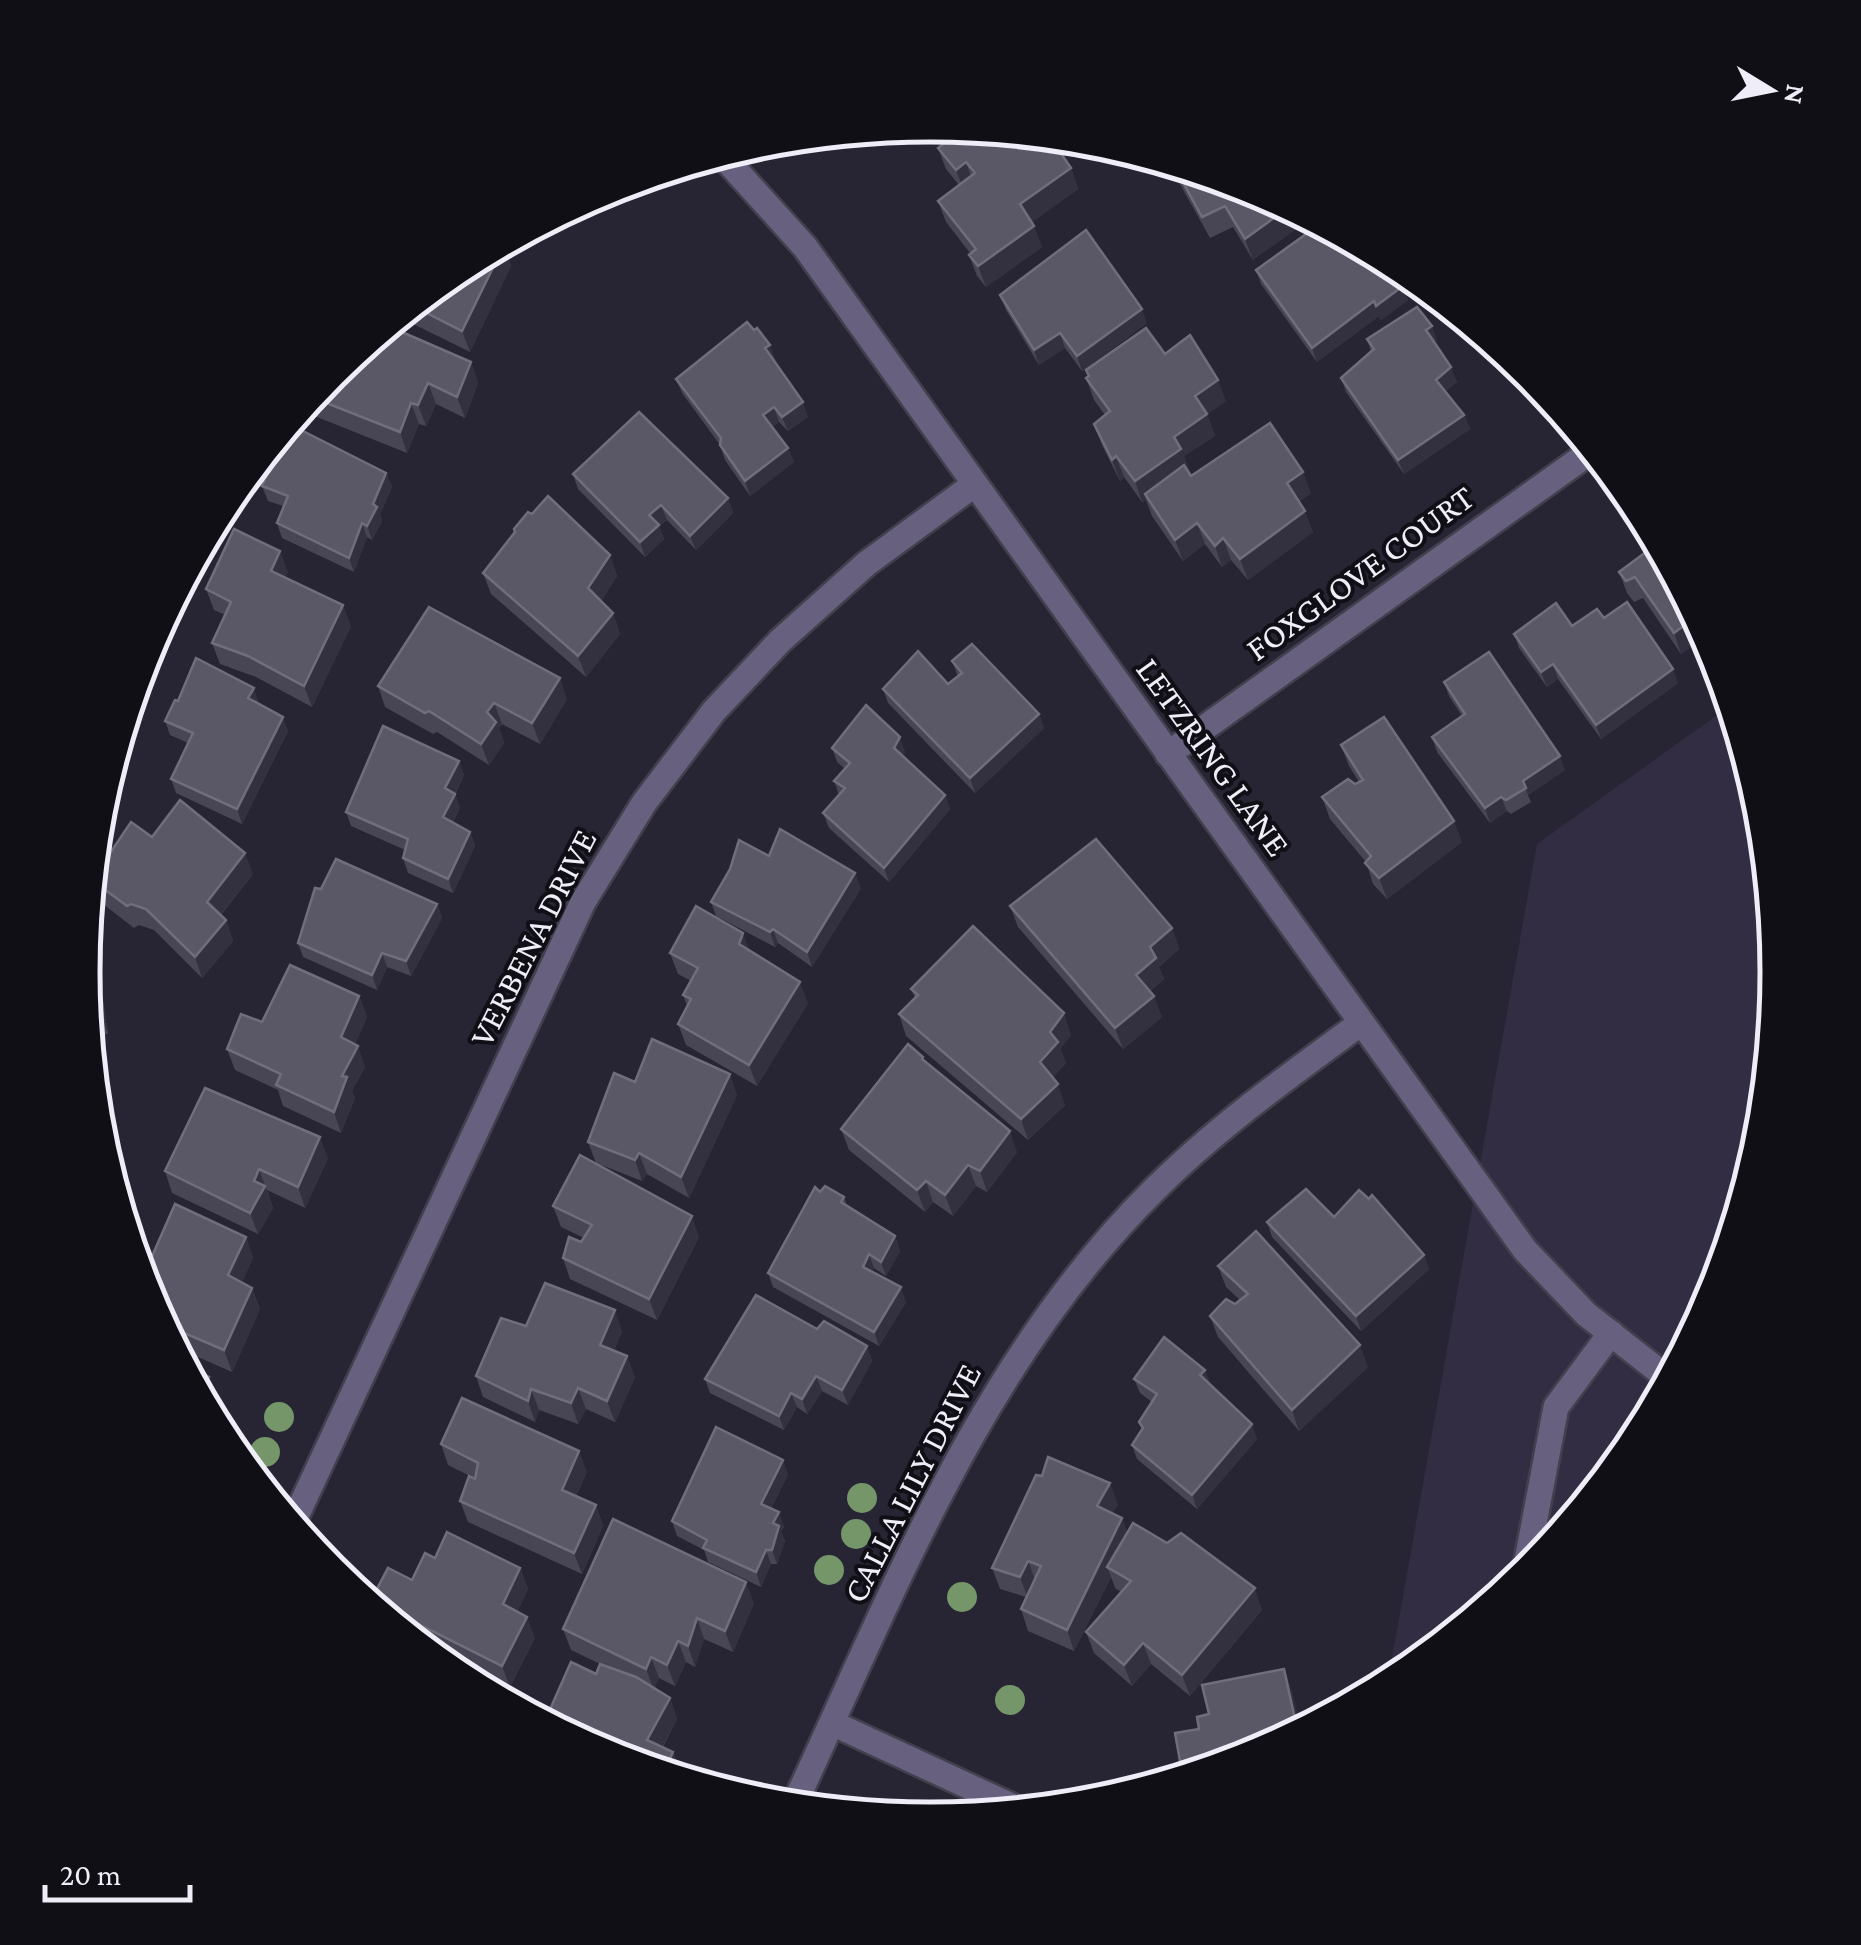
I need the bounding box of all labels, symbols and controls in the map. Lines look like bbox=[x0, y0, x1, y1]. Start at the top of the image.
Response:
north arrow bbox=[1721, 40, 1821, 140]
text: N bbox=[1778, 82, 1812, 106]
street label: FOXGLOVE COURT bbox=[1239, 477, 1481, 669]
street label: LETZRING LANE bbox=[1128, 651, 1298, 863]
street label: VERBENA DRIVE bbox=[462, 823, 604, 1053]
street label: CALLA LILY DRIVE bbox=[835, 1357, 989, 1609]
scale bar bbox=[45, 1840, 190, 1902]
text: 20 m bbox=[60, 1858, 121, 1891]

